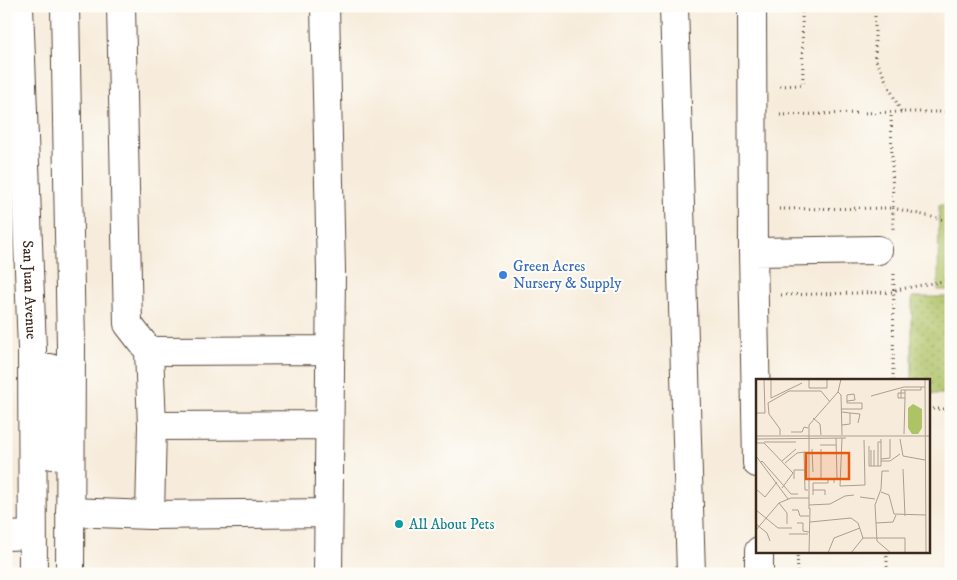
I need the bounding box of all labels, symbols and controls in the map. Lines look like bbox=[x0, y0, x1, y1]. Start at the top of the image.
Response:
street label: San Juan Avenue bbox=[18, 240, 41, 340]
place label: Green Acres Nursery & Supply bbox=[513, 257, 622, 293]
marker: Green Acres Nursery & Supply bbox=[497, 269, 509, 281]
inset map bbox=[756, 379, 930, 552]
place label: All About Pets bbox=[409, 515, 494, 534]
marker: All About Pets bbox=[393, 518, 405, 530]

